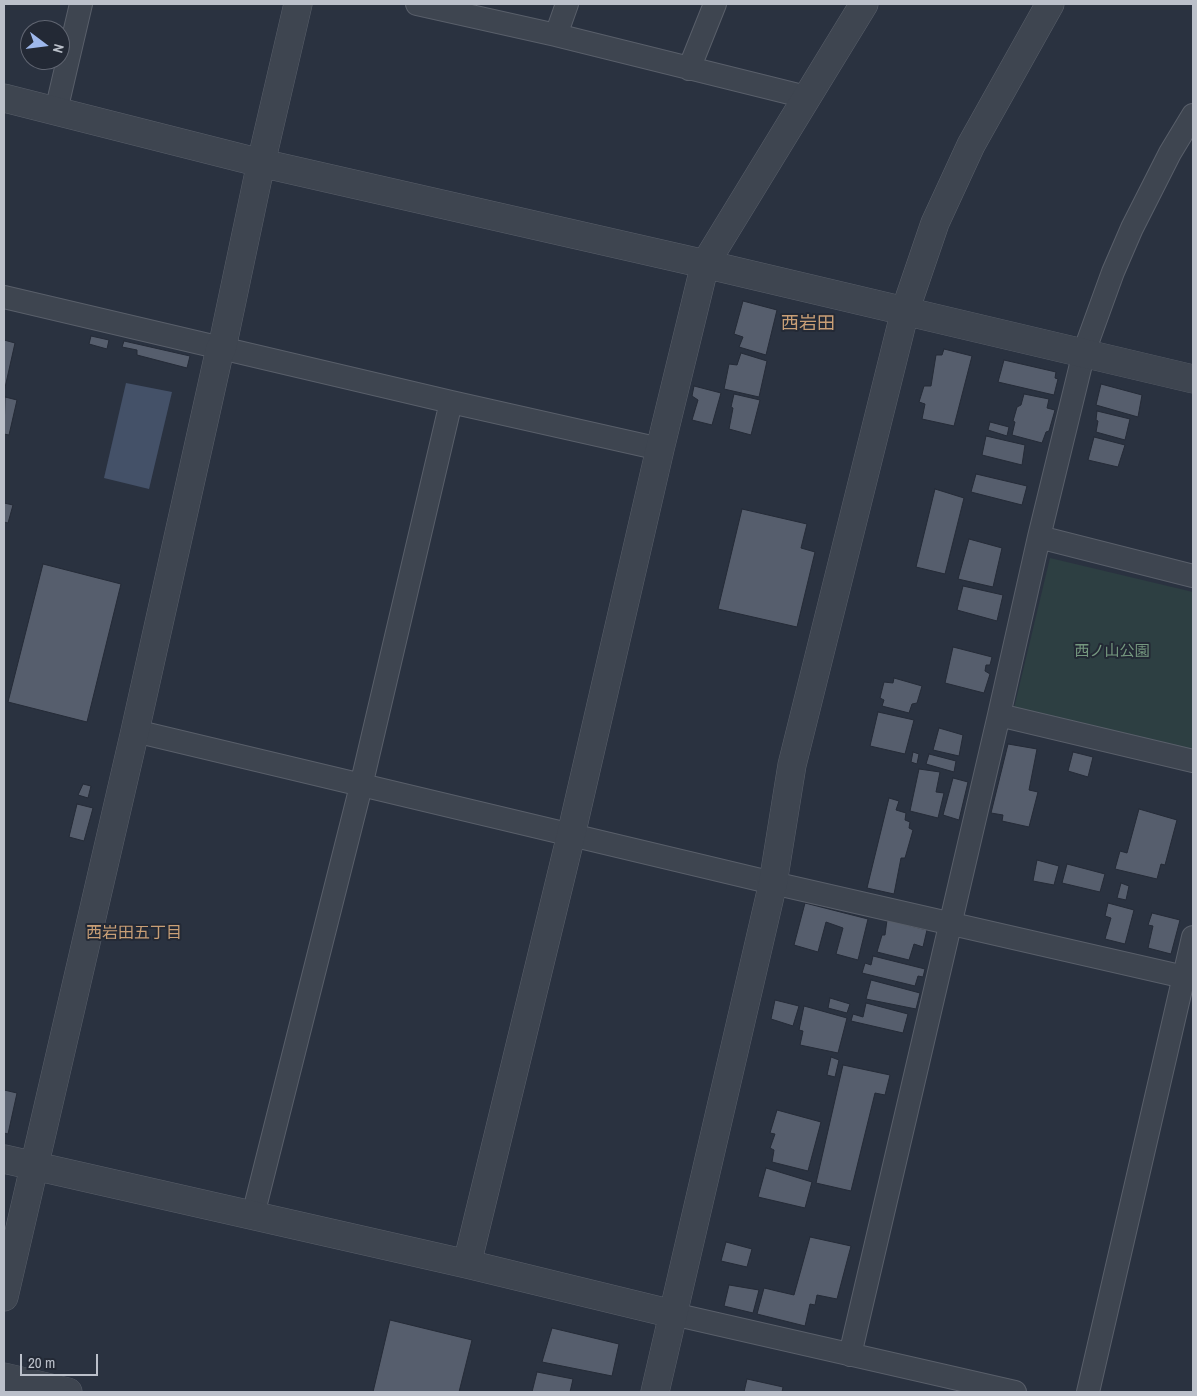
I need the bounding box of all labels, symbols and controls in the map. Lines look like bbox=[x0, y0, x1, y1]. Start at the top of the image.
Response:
north arrow bbox=[20, 20, 70, 70]
text: N bbox=[49, 42, 68, 55]
district label: 西岩田 bbox=[781, 313, 835, 335]
park label: 西ノ山公園 bbox=[1075, 643, 1149, 661]
district label: 西岩田五丁目 bbox=[86, 924, 182, 944]
scale bar bbox=[22, 1344, 100, 1376]
text: 20 m bbox=[28, 1352, 55, 1373]

